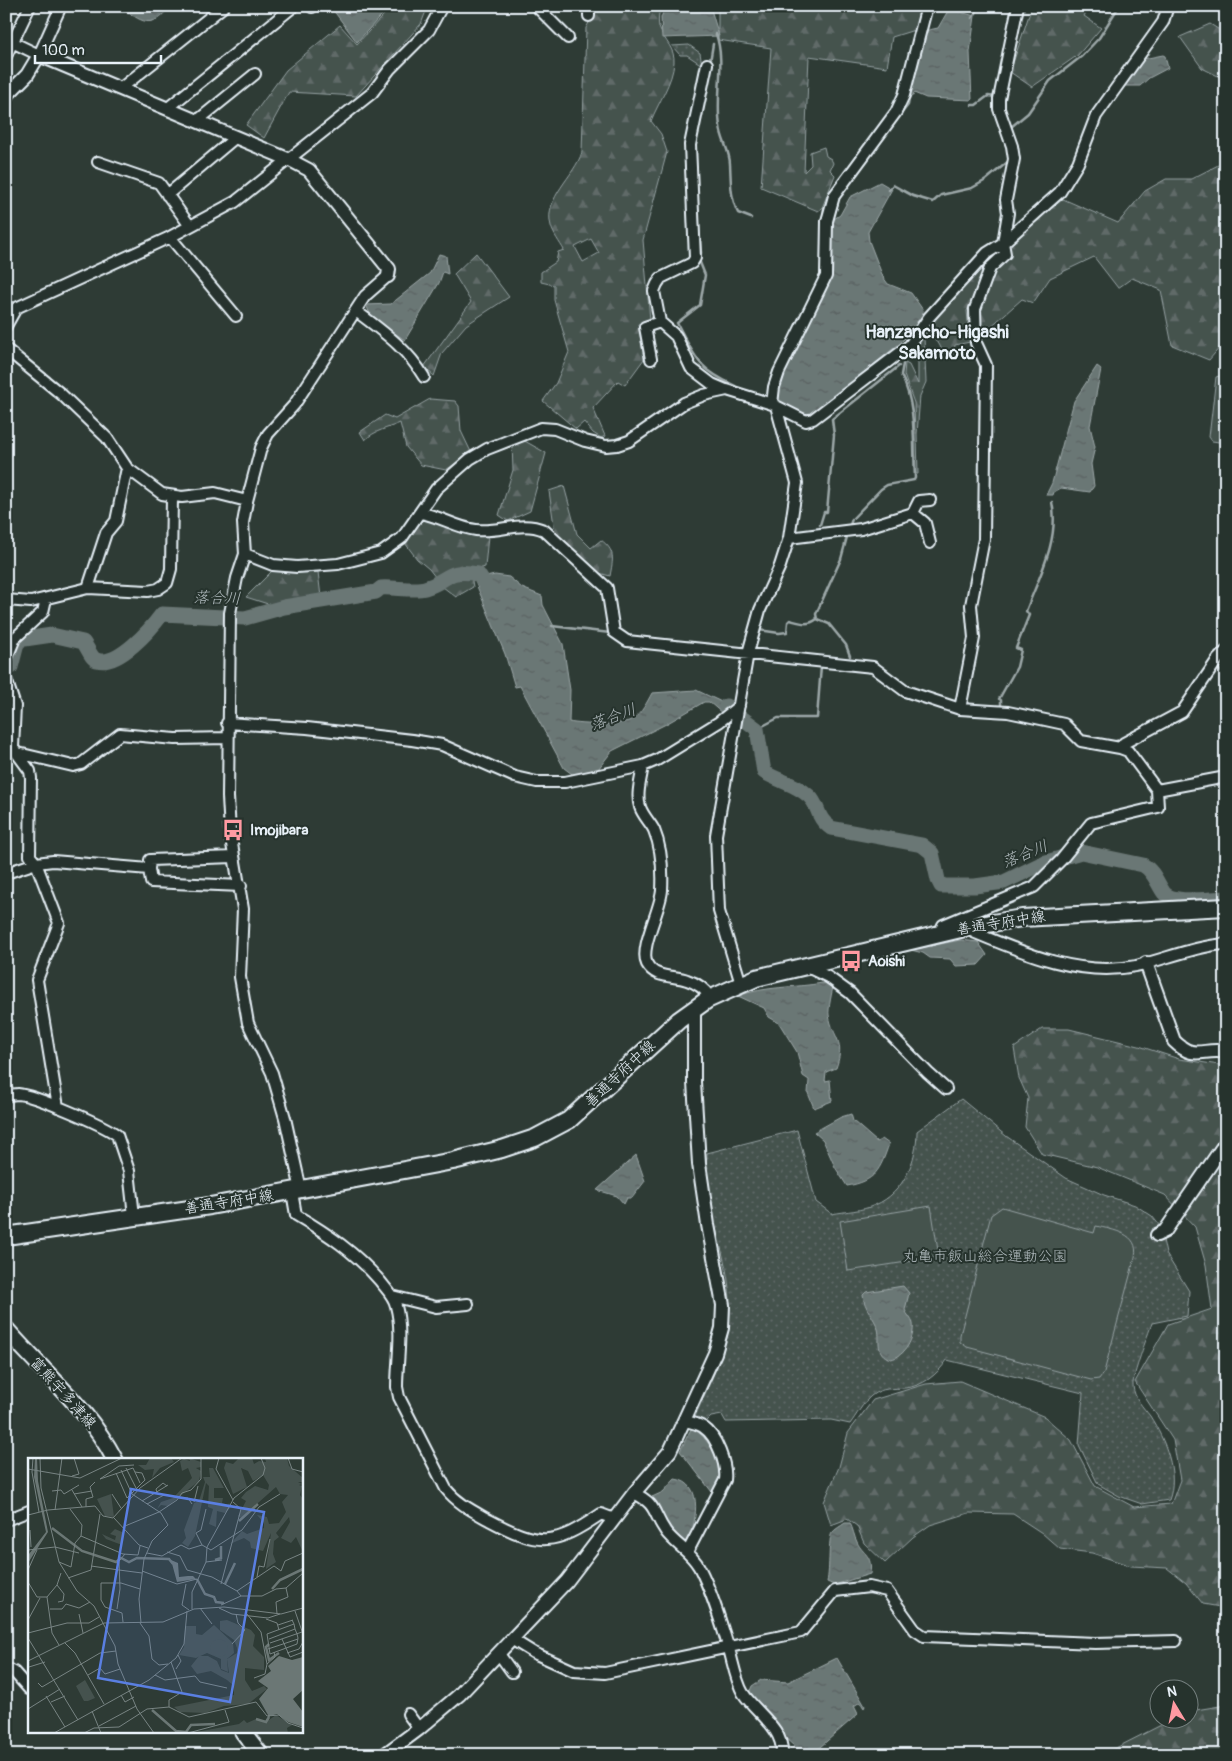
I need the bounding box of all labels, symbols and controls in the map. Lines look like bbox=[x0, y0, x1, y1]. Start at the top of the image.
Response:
scale bar bbox=[35, 32, 161, 64]
text: 100 m bbox=[42, 41, 85, 60]
district label: Hanzancho-Higashi Sakamoto bbox=[865, 321, 1009, 365]
water label: 落合川 bbox=[193, 587, 241, 609]
water label: 落合川 bbox=[587, 699, 639, 735]
bus stop icon: Imojibara bbox=[220, 817, 246, 843]
place label: Imojibara bbox=[250, 821, 308, 840]
water label: 落合川 bbox=[999, 836, 1051, 872]
street label: 善通寺府中線 bbox=[955, 907, 1047, 939]
bus stop icon: Aoishi bbox=[838, 948, 864, 974]
place label: Aoishi bbox=[868, 952, 905, 971]
street label: 善通寺府中線 bbox=[581, 1036, 659, 1112]
street label: 善通寺府中線 bbox=[183, 1186, 275, 1218]
park label: 丸亀市飯山総合運動公園 bbox=[902, 1247, 1068, 1266]
street label: 富熊宇多津線 bbox=[26, 1353, 100, 1433]
inset map bbox=[28, 1458, 302, 1734]
north arrow bbox=[1150, 1678, 1200, 1728]
text: N bbox=[1166, 1682, 1178, 1701]

